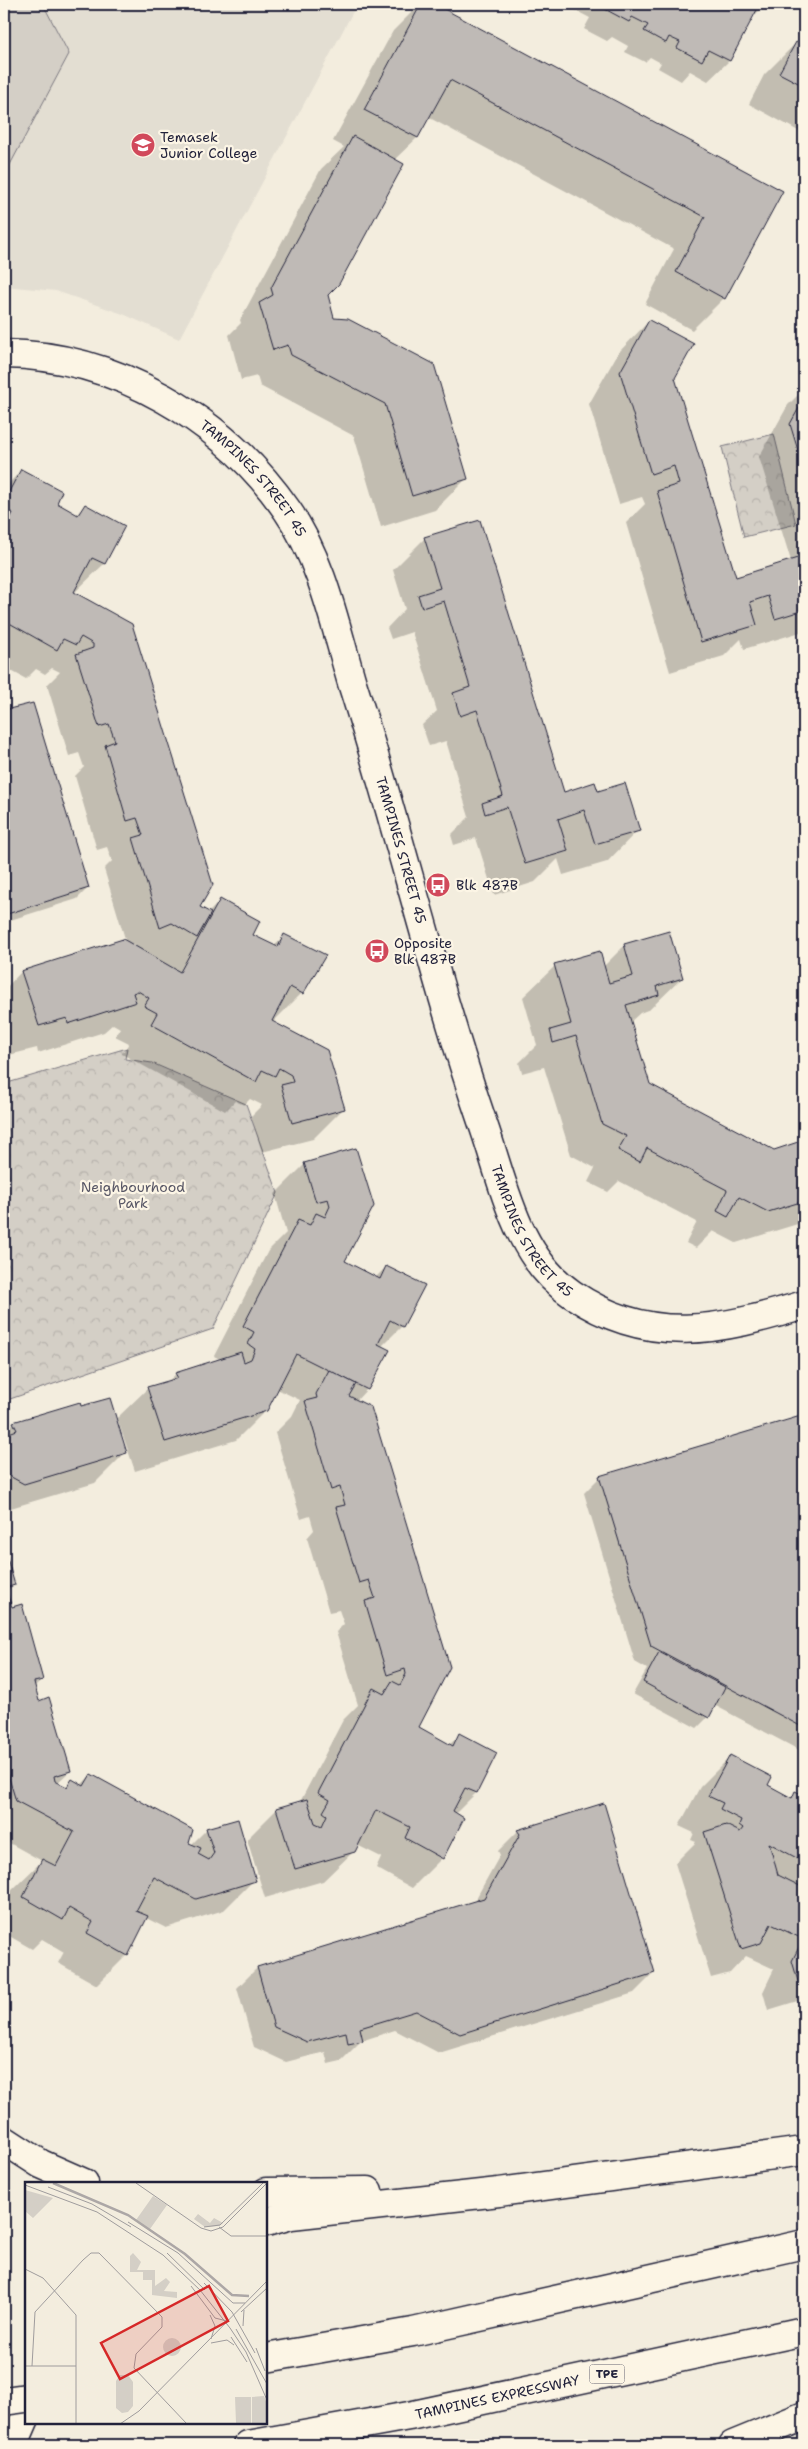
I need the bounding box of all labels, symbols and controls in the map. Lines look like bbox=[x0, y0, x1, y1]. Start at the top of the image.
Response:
place label: Temasek Junior College bbox=[160, 128, 257, 162]
school or university icon: Temasek Junior College bbox=[130, 132, 156, 158]
street label: TAMPINES STREET 45 bbox=[197, 416, 310, 540]
street label: TAMPINES STREET 45 bbox=[372, 774, 431, 926]
bus stop icon: Blk 487B bbox=[425, 872, 451, 898]
place label: Blk 487B bbox=[456, 876, 518, 894]
place label: Opposite Blk 487B bbox=[394, 934, 456, 968]
bus stop icon: Opposite Blk 487B bbox=[364, 938, 390, 964]
street label: TAMPINES STREET 45 bbox=[488, 1162, 577, 1301]
park label: Neighbourhood Park bbox=[81, 1178, 185, 1212]
inset map bbox=[25, 2182, 268, 2424]
road number: TPE bbox=[590, 2364, 624, 2384]
street label: TAMPINES EXPRESSWAY bbox=[413, 2370, 582, 2423]

